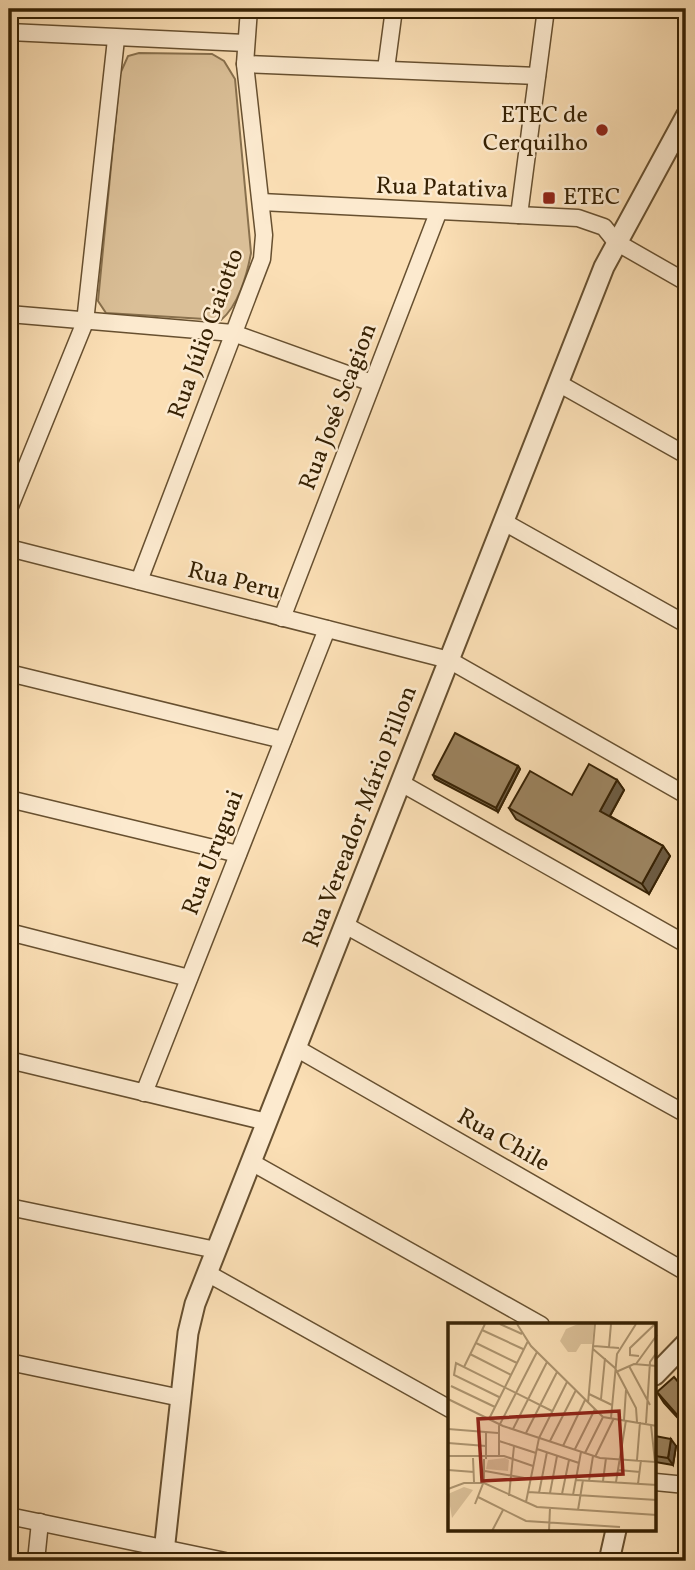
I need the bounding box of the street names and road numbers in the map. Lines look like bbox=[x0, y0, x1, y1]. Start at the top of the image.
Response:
street label: Rua Patativa bbox=[375, 170, 509, 208]
street label: Rua Júlio Gaiotto bbox=[160, 244, 254, 424]
street label: Rua José Scagion bbox=[292, 319, 386, 495]
street label: Rua Peru bbox=[184, 554, 284, 610]
street label: Rua Vereador Mário Pillon bbox=[295, 681, 427, 953]
street label: Rua Uruguai bbox=[175, 786, 253, 920]
street label: Rua Chile bbox=[450, 1101, 556, 1181]

